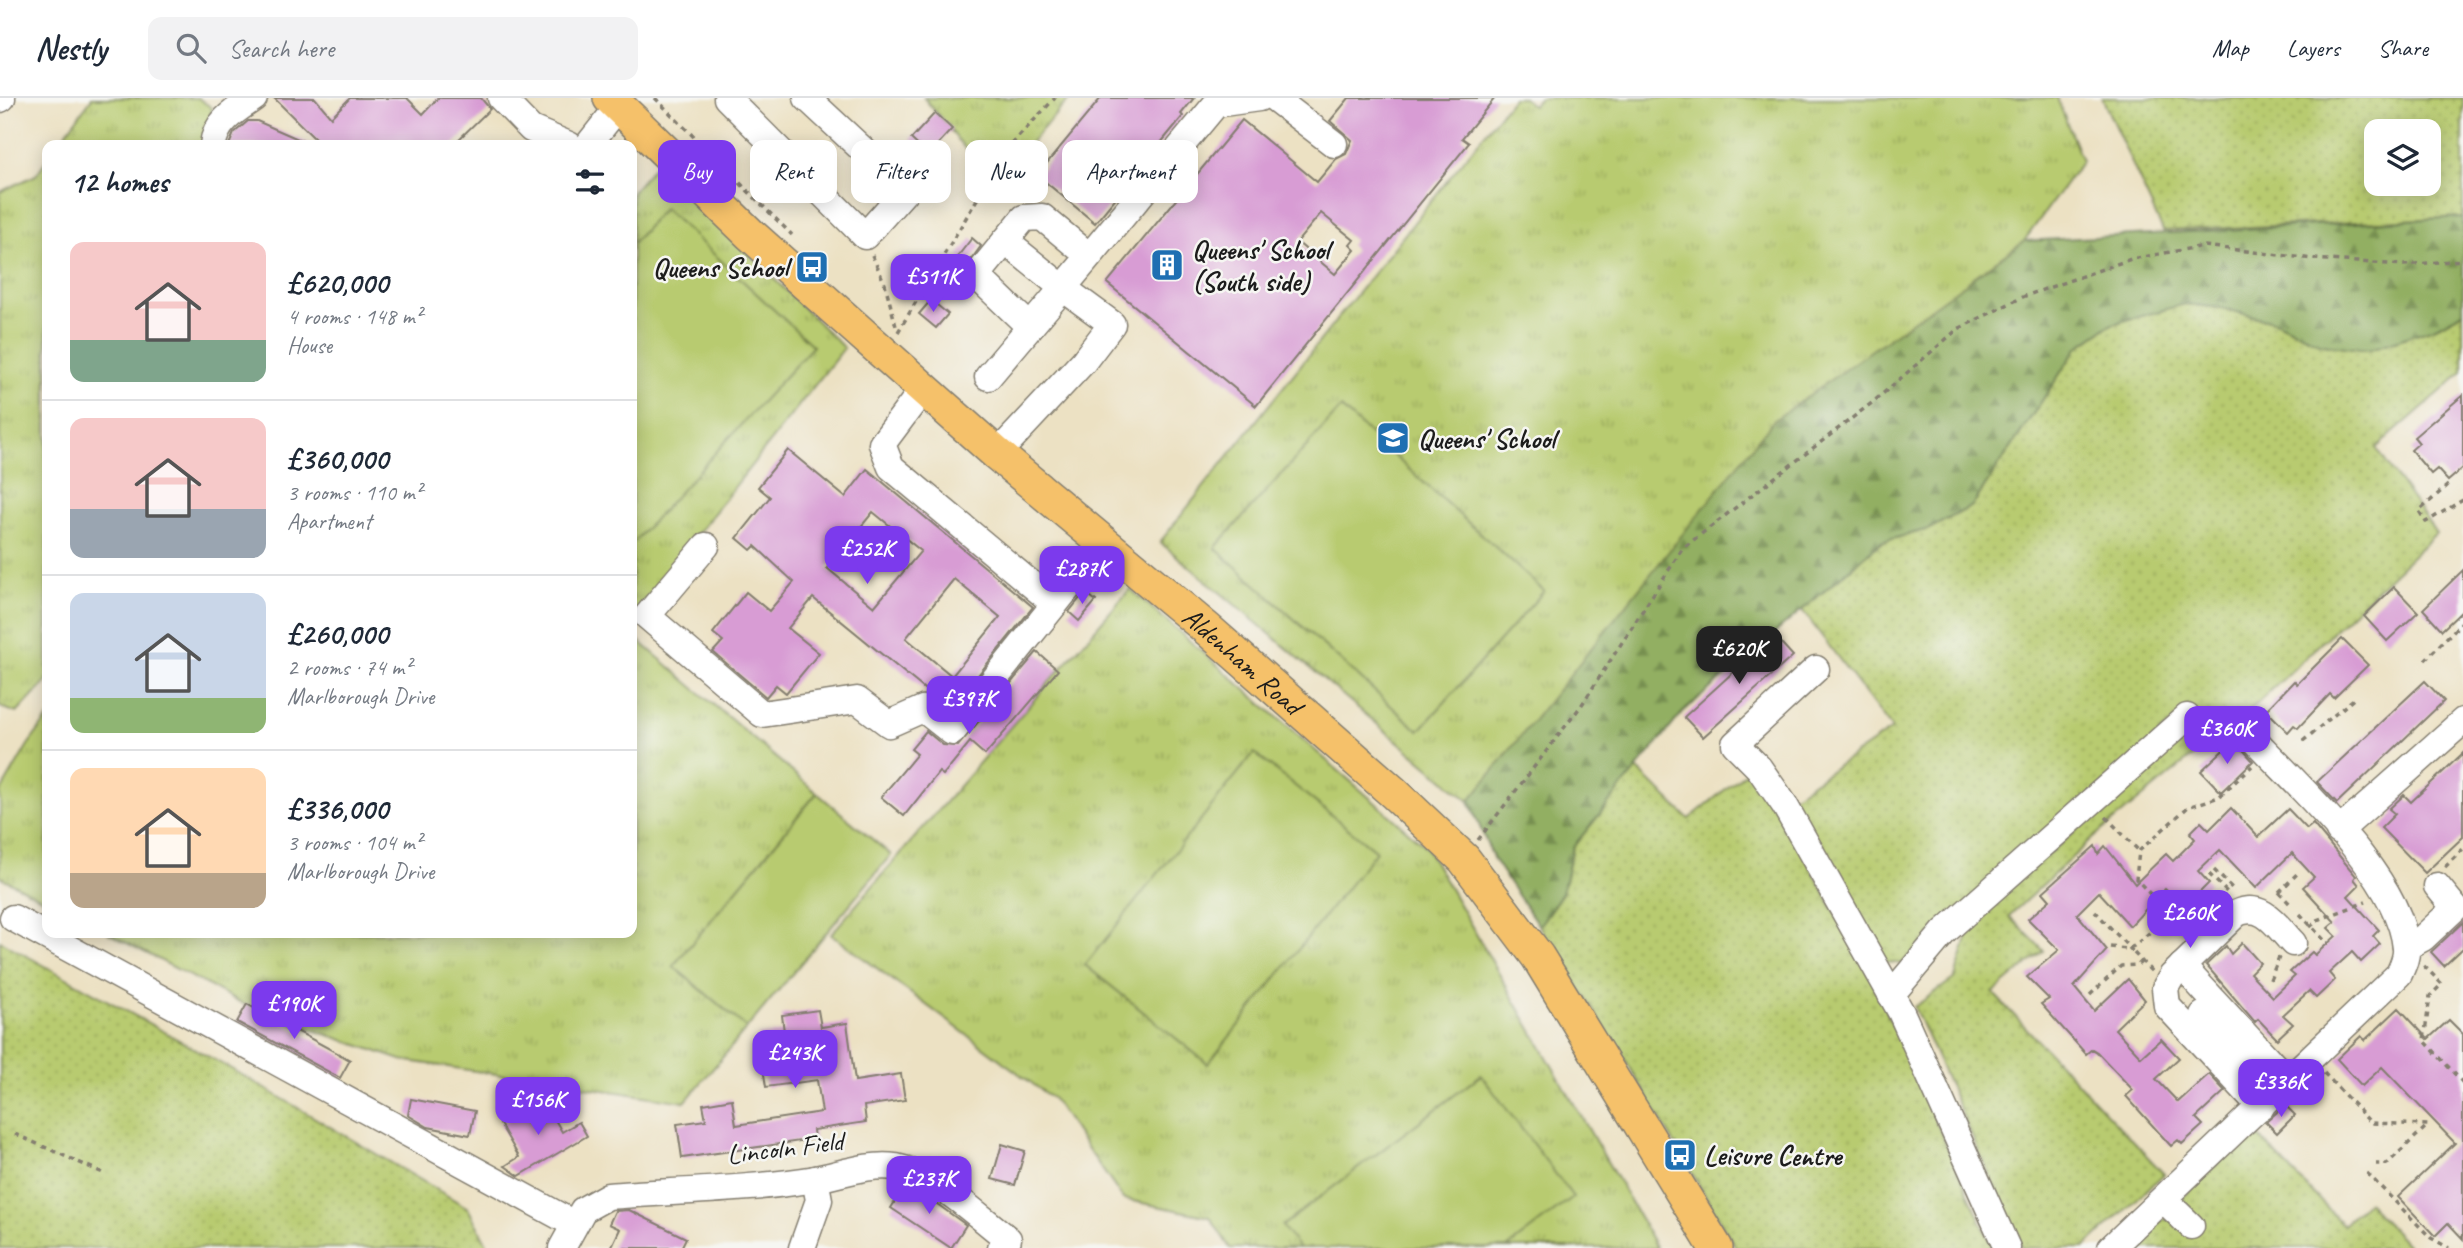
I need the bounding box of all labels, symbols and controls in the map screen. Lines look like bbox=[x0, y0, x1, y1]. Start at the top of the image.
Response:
search box bbox=[148, 17, 638, 80]
text: Nestly bbox=[35, 27, 106, 69]
icon: search bbox=[172, 29, 210, 67]
text: Search here bbox=[228, 32, 334, 65]
text: Map bbox=[2212, 33, 2249, 63]
text: Layers bbox=[2287, 33, 2340, 63]
text: Share bbox=[2378, 33, 2428, 63]
map controls bbox=[2364, 119, 2441, 196]
button: layers bbox=[2364, 119, 2441, 196]
chip: Buy bbox=[658, 140, 736, 203]
chip: Rent bbox=[750, 140, 837, 203]
chip: Filters bbox=[851, 140, 951, 203]
chip: New bbox=[965, 140, 1048, 203]
chip: Apartment bbox=[1062, 140, 1198, 203]
text: 12 homes bbox=[70, 163, 168, 201]
icon: filters bbox=[571, 163, 609, 201]
place label: Queens' School (South side) bbox=[1192, 232, 1334, 299]
building icon: Queens' School (South side) bbox=[1148, 246, 1186, 284]
bus stop icon: Queens School bbox=[793, 248, 831, 286]
place label: Queens School bbox=[653, 250, 793, 285]
pin: £511K bbox=[884, 254, 982, 314]
text: £511K bbox=[907, 262, 959, 291]
text: £620,000 bbox=[287, 264, 388, 302]
icon: home bbox=[126, 270, 210, 354]
text: 4 rooms · 148 m² bbox=[287, 302, 422, 331]
text: House bbox=[287, 331, 332, 360]
school or university icon: Queens' School bbox=[1374, 419, 1412, 457]
place label: Queens' School bbox=[1418, 421, 1560, 456]
text: £360,000 bbox=[287, 440, 388, 478]
icon: home bbox=[126, 446, 210, 530]
text: 3 rooms · 110 m² bbox=[287, 478, 422, 507]
text: Apartment bbox=[287, 507, 372, 536]
pin: £252K bbox=[818, 526, 916, 586]
text: £252K bbox=[841, 534, 893, 563]
pin: £287K bbox=[1033, 546, 1131, 606]
text: £287K bbox=[1056, 554, 1109, 583]
street label: Aldenham Road bbox=[1175, 599, 1313, 725]
text: £260,000 bbox=[287, 615, 388, 653]
icon: home bbox=[126, 621, 210, 705]
pin: £620K bbox=[1690, 626, 1788, 686]
text: £620K bbox=[1712, 634, 1766, 663]
text: 2 rooms · 74 m² bbox=[287, 653, 411, 682]
pin: £397K bbox=[920, 676, 1018, 736]
text: Marlborough Drive bbox=[287, 682, 434, 711]
text: £397K bbox=[943, 684, 995, 713]
pin: £360K bbox=[2178, 706, 2276, 766]
text: £360K bbox=[2200, 714, 2254, 743]
text: £336,000 bbox=[287, 790, 388, 828]
icon: home bbox=[126, 796, 210, 880]
text: 3 rooms · 104 m² bbox=[287, 828, 422, 857]
text: Marlborough Drive bbox=[287, 857, 434, 886]
pin: £260K bbox=[2141, 890, 2239, 950]
text: £260K bbox=[2163, 898, 2217, 927]
pin: £190K bbox=[245, 982, 343, 1041]
text: £190K bbox=[268, 989, 320, 1018]
pin: £243K bbox=[746, 1030, 844, 1090]
text: £243K bbox=[768, 1038, 822, 1067]
pin: £336K bbox=[2232, 1060, 2330, 1119]
text: £336K bbox=[2254, 1067, 2308, 1096]
pin: £156K bbox=[489, 1077, 587, 1137]
text: £156K bbox=[511, 1085, 565, 1114]
street label: Lincoln Field bbox=[725, 1123, 849, 1172]
bus stop icon: Leisure Centre bbox=[1661, 1136, 1699, 1174]
place label: Leisure Centre bbox=[1704, 1138, 1844, 1173]
pin: £237K bbox=[880, 1156, 978, 1216]
text: £237K bbox=[903, 1164, 956, 1193]

